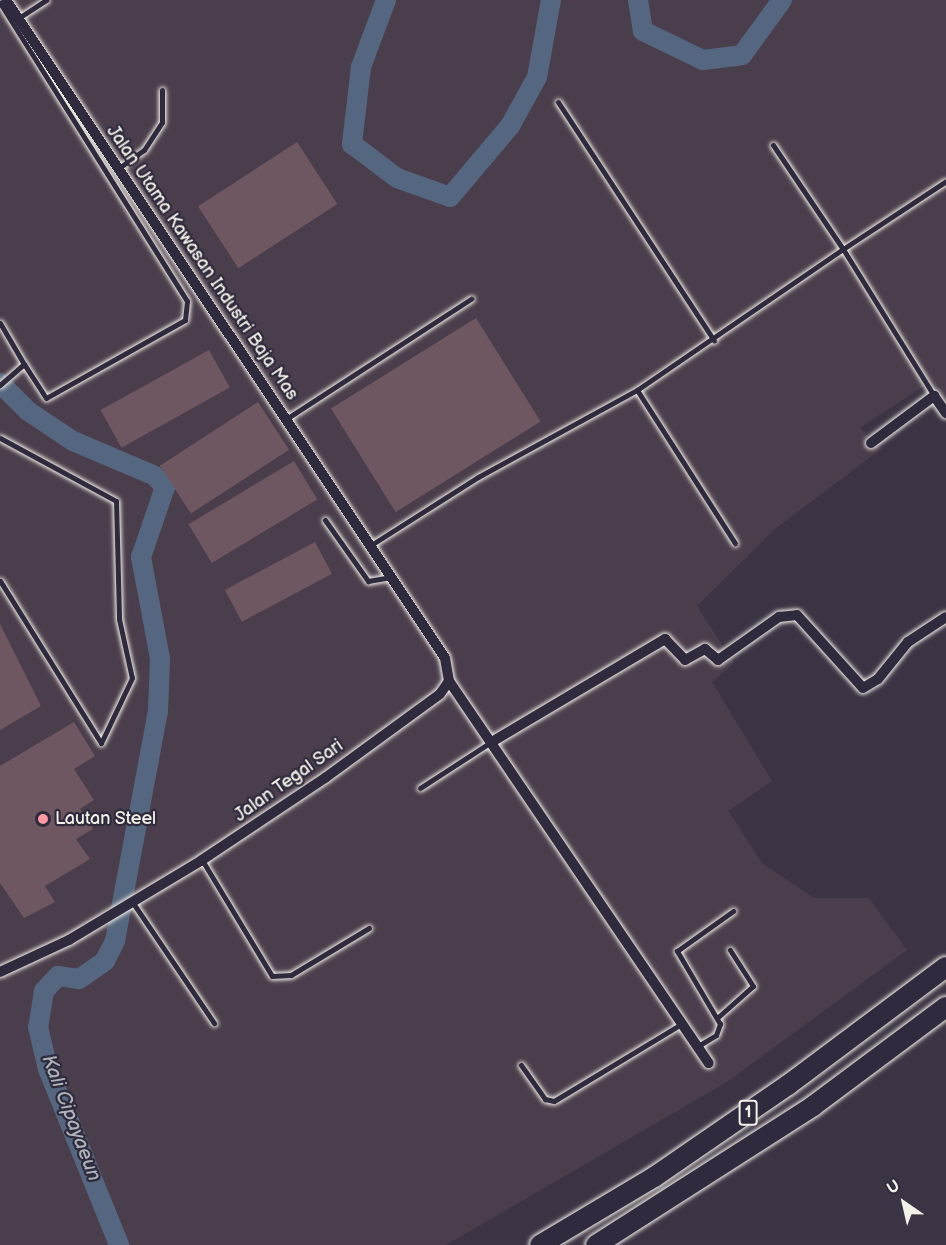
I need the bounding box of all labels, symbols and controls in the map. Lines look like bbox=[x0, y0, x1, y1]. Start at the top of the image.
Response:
street label: Jalan Utama Kawasan Industri Baja Mas bbox=[102, 121, 302, 405]
street label: Jalan Tegal Sari bbox=[230, 735, 348, 827]
place label: Lautan Steel bbox=[55, 808, 156, 830]
marker: Lautan Steel bbox=[36, 812, 50, 826]
water label: Kali Cipayaeun bbox=[36, 1051, 106, 1185]
road number: 1 bbox=[738, 1100, 758, 1126]
north arrow bbox=[874, 1173, 934, 1233]
text: U bbox=[884, 1177, 904, 1199]

